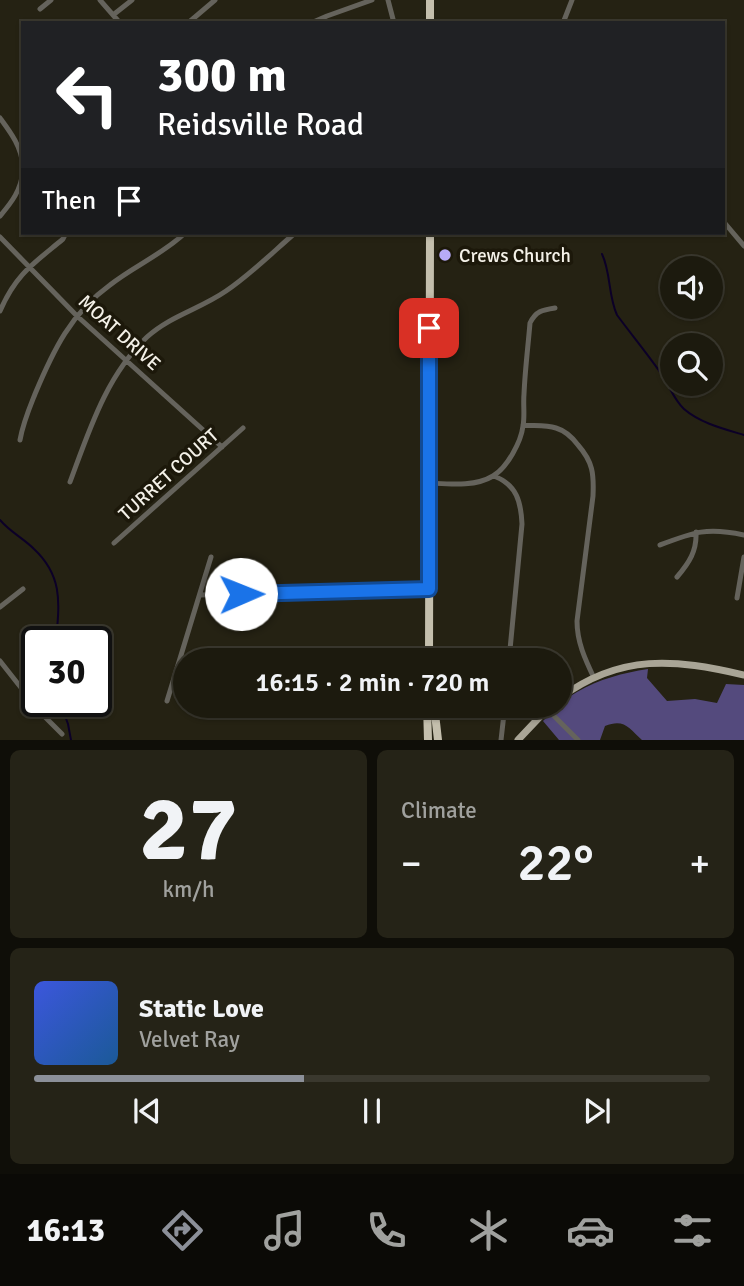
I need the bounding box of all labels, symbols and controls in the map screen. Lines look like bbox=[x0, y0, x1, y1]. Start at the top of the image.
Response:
text: 300 m bbox=[157, 45, 287, 105]
icon: left bbox=[42, 49, 133, 140]
text: Reidsville Road bbox=[157, 105, 364, 144]
icon: arrive bbox=[110, 182, 148, 220]
text: Then bbox=[42, 185, 96, 217]
place label: Crews Church bbox=[459, 244, 571, 268]
marker: Crews Church bbox=[437, 247, 453, 263]
map controls bbox=[660, 256, 723, 396]
button: sound bbox=[660, 256, 723, 319]
street label: MOAT DRIVE bbox=[73, 290, 165, 376]
pin bbox=[399, 298, 459, 358]
icon: arrive bbox=[410, 309, 448, 347]
button: search bbox=[660, 333, 723, 396]
street label: TURRET COURT bbox=[114, 423, 224, 526]
position arrow bbox=[204, 557, 278, 631]
speed limit sign: 30 bbox=[21, 626, 112, 717]
text: 16:15 · 2 min · 720 m bbox=[256, 667, 489, 699]
text: 27 bbox=[139, 773, 238, 886]
text: Climate bbox=[401, 796, 477, 825]
text: 22° bbox=[517, 831, 594, 895]
text: − bbox=[401, 840, 422, 887]
text: + bbox=[689, 840, 710, 887]
text: km/h bbox=[162, 875, 215, 904]
text: Static Love bbox=[139, 993, 264, 1025]
text: Velvet Ray bbox=[139, 1025, 240, 1054]
icon: previous bbox=[128, 1092, 166, 1130]
icon: pause bbox=[353, 1092, 391, 1130]
icon: next bbox=[578, 1092, 616, 1130]
icon: directions bbox=[158, 1206, 207, 1255]
icon: music bbox=[260, 1206, 309, 1255]
icon: phone bbox=[362, 1206, 411, 1255]
icon: climate bbox=[464, 1206, 513, 1255]
icon: car bbox=[566, 1206, 615, 1255]
icon: filters bbox=[668, 1206, 717, 1255]
text: 16:13 bbox=[27, 1211, 105, 1250]

